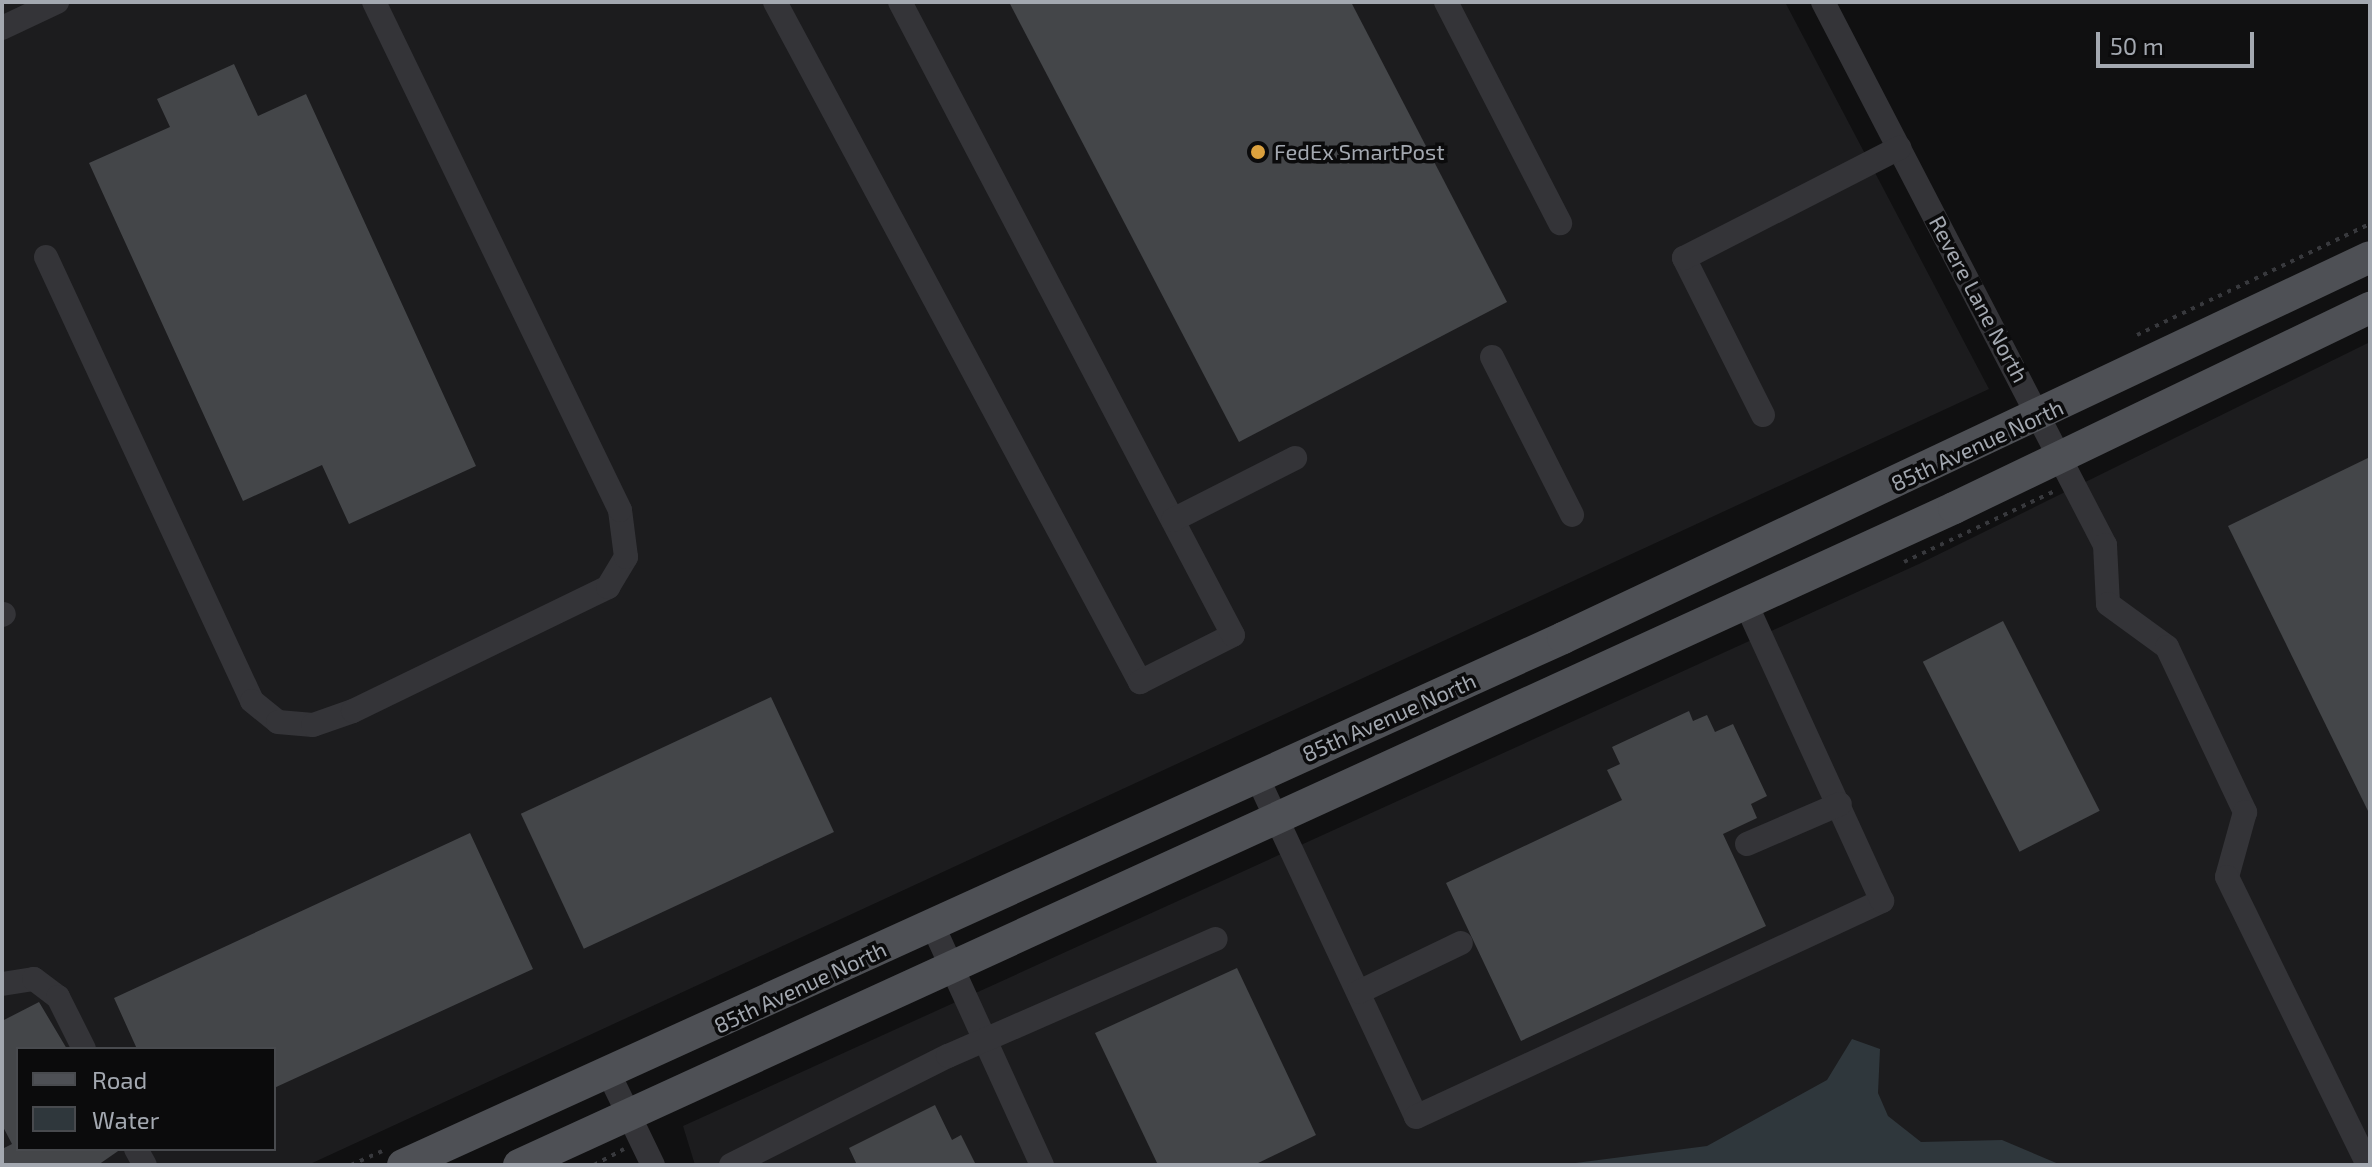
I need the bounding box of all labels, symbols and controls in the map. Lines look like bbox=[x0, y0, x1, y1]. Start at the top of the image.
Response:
scale bar bbox=[2100, 16, 2258, 66]
text: 50 m bbox=[2110, 31, 2164, 60]
place label: FedEx SmartPost bbox=[1274, 139, 1445, 165]
marker: FedEx SmartPost bbox=[1249, 143, 1267, 161]
street label: Revere Lane North bbox=[1924, 211, 2034, 387]
street label: 85th Avenue North bbox=[1886, 393, 2068, 497]
street label: 85th Avenue North bbox=[1298, 667, 1480, 767]
street label: 85th Avenue North bbox=[709, 935, 891, 1039]
legend bbox=[16, 1047, 276, 1151]
text: Road bbox=[92, 1065, 147, 1094]
text: Water bbox=[92, 1105, 159, 1134]

